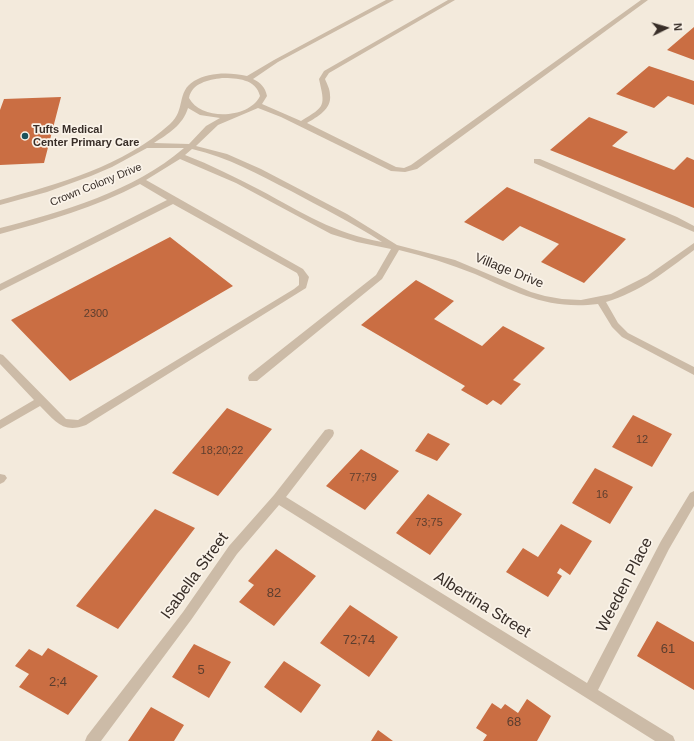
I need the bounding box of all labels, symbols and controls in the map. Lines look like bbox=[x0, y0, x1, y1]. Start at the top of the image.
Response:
north arrow bbox=[646, 8, 686, 48]
text: N bbox=[672, 22, 684, 31]
place label: Tufts Medical Center Primary Care bbox=[33, 123, 139, 149]
marker: Tufts Medical Center Primary Care bbox=[20, 131, 30, 141]
street label: Crown Colony Drive bbox=[48, 161, 144, 209]
street label: Village Drive bbox=[472, 250, 546, 292]
house number: 2300 bbox=[84, 307, 108, 321]
house number: 12 bbox=[636, 433, 648, 447]
house number: 18;20;22 bbox=[201, 444, 243, 458]
house number: 77;79 bbox=[349, 471, 377, 485]
house number: 16 bbox=[596, 488, 608, 502]
house number: 73;75 bbox=[415, 516, 443, 530]
street label: Isabella Street bbox=[157, 529, 233, 623]
street label: Weeden Place bbox=[593, 534, 657, 636]
street label: Albertina Street bbox=[430, 568, 534, 642]
house number: 82 bbox=[267, 585, 281, 601]
house number: 72;74 bbox=[343, 632, 375, 648]
house number: 61 bbox=[661, 641, 675, 657]
house number: 5 bbox=[197, 662, 205, 678]
house number: 2;4 bbox=[49, 674, 67, 690]
house number: 68 bbox=[507, 714, 521, 730]

